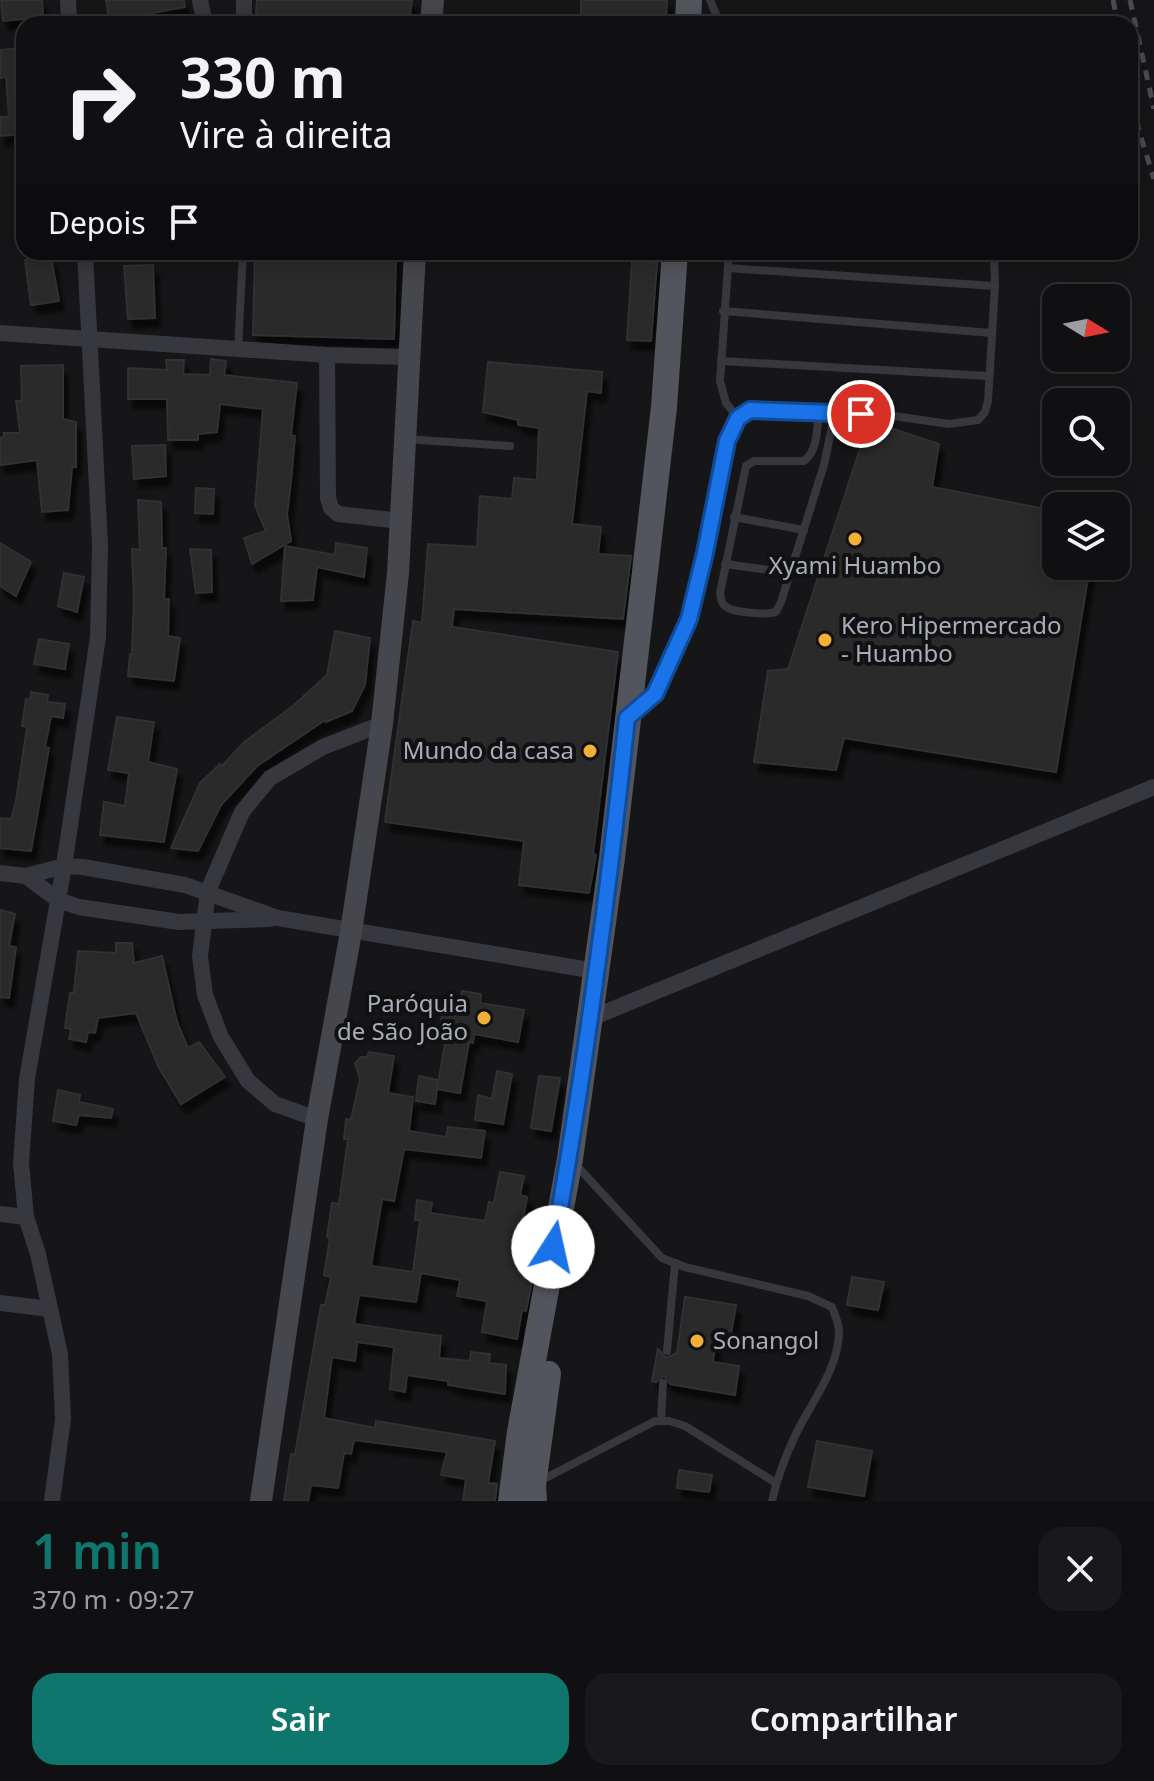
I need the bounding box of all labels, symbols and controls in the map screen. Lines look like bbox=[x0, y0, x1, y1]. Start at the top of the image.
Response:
text: 330 m bbox=[180, 38, 345, 114]
icon: right bbox=[48, 48, 152, 152]
text: Vire à direita bbox=[180, 110, 393, 159]
icon: arrive bbox=[162, 200, 206, 244]
text: Depois bbox=[48, 202, 146, 243]
north arrow bbox=[1042, 284, 1130, 372]
map controls bbox=[1042, 284, 1130, 580]
pin bbox=[827, 380, 895, 448]
button: search bbox=[1042, 388, 1130, 476]
icon: arrive bbox=[839, 392, 883, 436]
button: layers bbox=[1042, 492, 1130, 580]
marker: Xyami Huambo bbox=[846, 530, 864, 548]
place label: Xyami Huambo bbox=[769, 548, 941, 581]
place label: Kero Hipermercado - Huambo bbox=[841, 608, 1061, 669]
marker: Kero Hipermercado - Huambo bbox=[816, 631, 834, 649]
place label: Mundo da casa bbox=[403, 733, 574, 766]
marker: Mundo da casa bbox=[581, 742, 599, 760]
place label: Paróquia de São João bbox=[337, 986, 468, 1047]
marker: Paróquia de São João bbox=[475, 1009, 493, 1027]
position arrow bbox=[511, 1205, 595, 1289]
place label: Sonangol bbox=[713, 1323, 819, 1356]
marker: Sonangol bbox=[688, 1332, 706, 1350]
text: 1 min bbox=[32, 1518, 162, 1583]
button: close bbox=[1038, 1527, 1122, 1611]
text: 370 m · 09:27 bbox=[32, 1581, 195, 1617]
button: Sair bbox=[32, 1673, 569, 1765]
button: Compartilhar bbox=[585, 1673, 1122, 1765]

